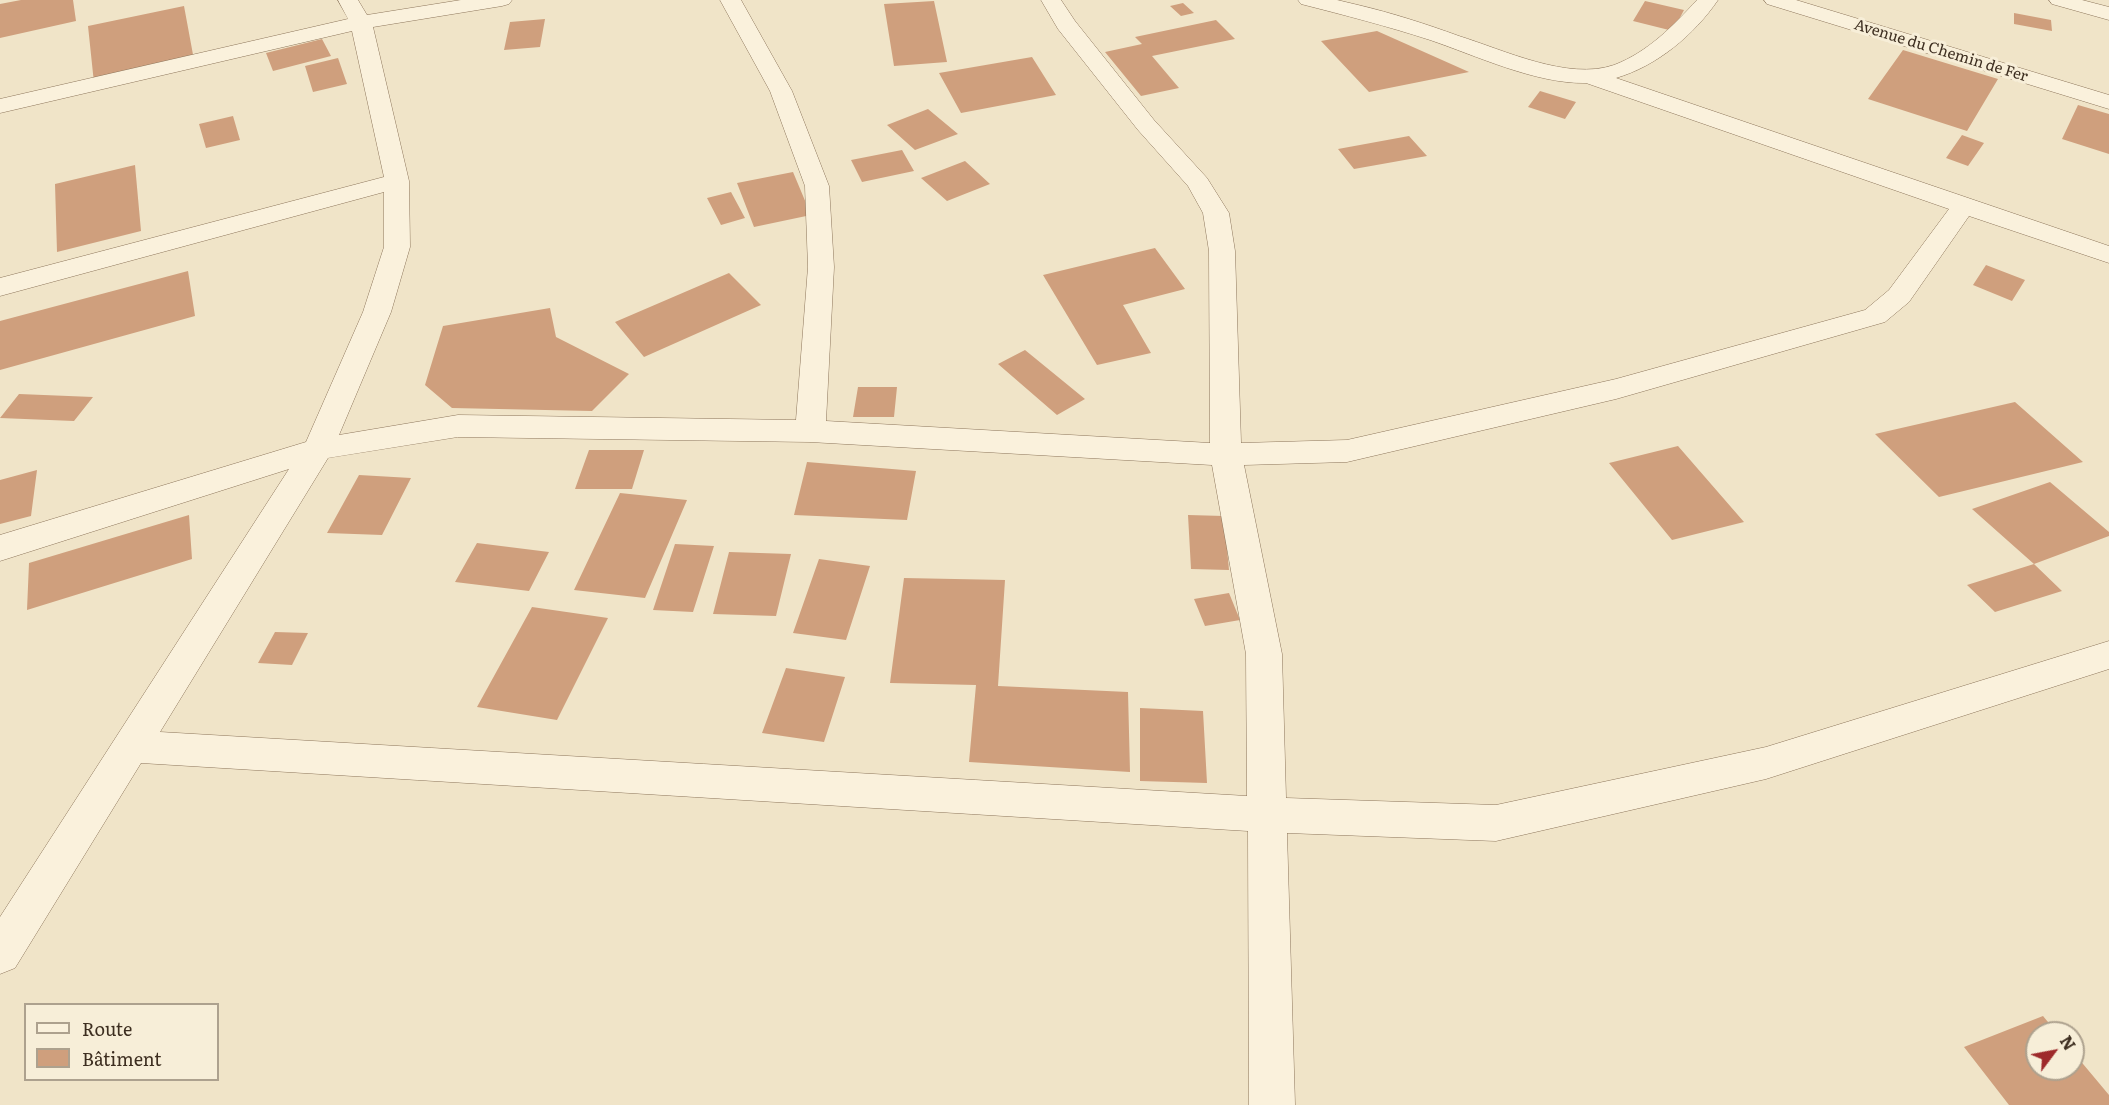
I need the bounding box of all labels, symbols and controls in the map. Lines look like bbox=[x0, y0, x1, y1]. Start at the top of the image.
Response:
street label: Avenue du Chemin de Fer bbox=[1852, 16, 2030, 86]
legend bbox=[24, 1003, 219, 1081]
text: Route bbox=[82, 1015, 132, 1042]
north arrow bbox=[2025, 1021, 2085, 1081]
text: N bbox=[2055, 1030, 2082, 1055]
text: Bâtiment bbox=[82, 1045, 161, 1072]

